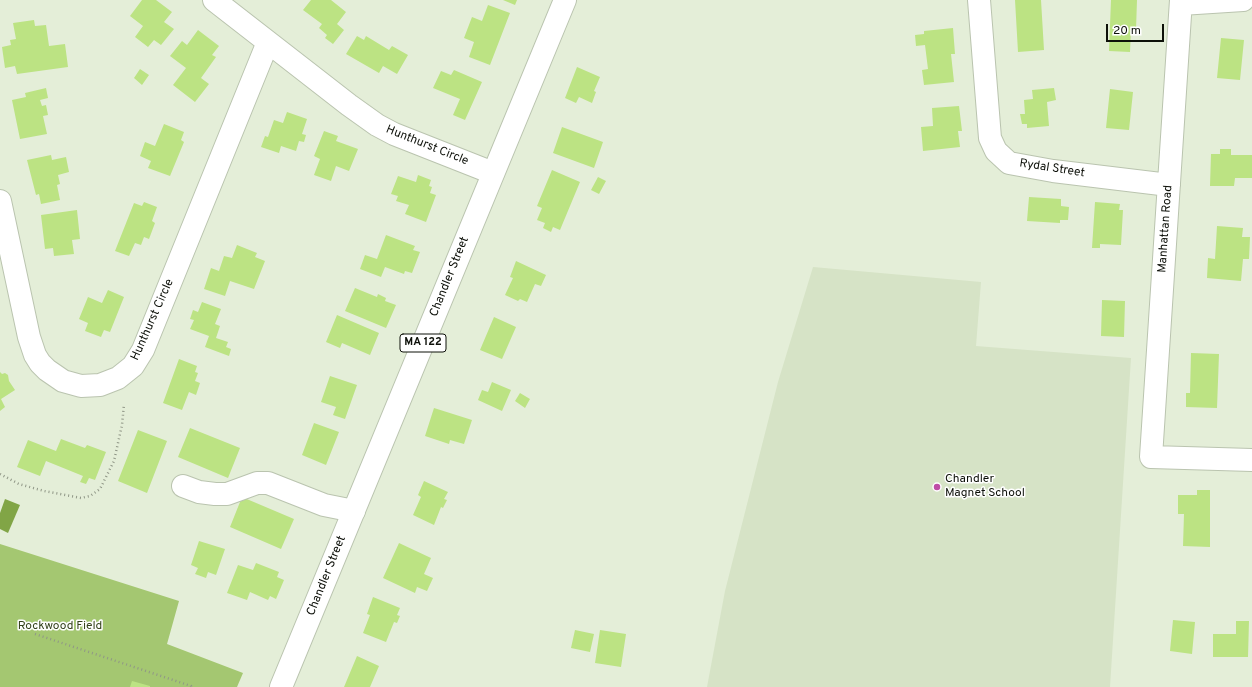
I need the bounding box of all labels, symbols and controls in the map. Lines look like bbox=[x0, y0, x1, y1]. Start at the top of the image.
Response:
scale bar bbox=[1108, 16, 1166, 42]
text: 20 m bbox=[1113, 23, 1141, 39]
street label: Hunthurst Circle bbox=[384, 123, 470, 169]
street label: Rydal Street bbox=[1018, 157, 1086, 181]
street label: Manhattan Road bbox=[1156, 185, 1176, 273]
street label: Chandler Street bbox=[427, 235, 473, 319]
street label: Hunthurst Circle bbox=[129, 277, 177, 363]
road number: MA 122 bbox=[400, 334, 446, 352]
place label: Chandler Magnet School bbox=[945, 473, 1025, 501]
marker: Chandler Magnet School bbox=[932, 482, 942, 492]
street label: Chandler Street bbox=[304, 534, 350, 618]
park label: Rockwood Field bbox=[18, 620, 102, 634]

